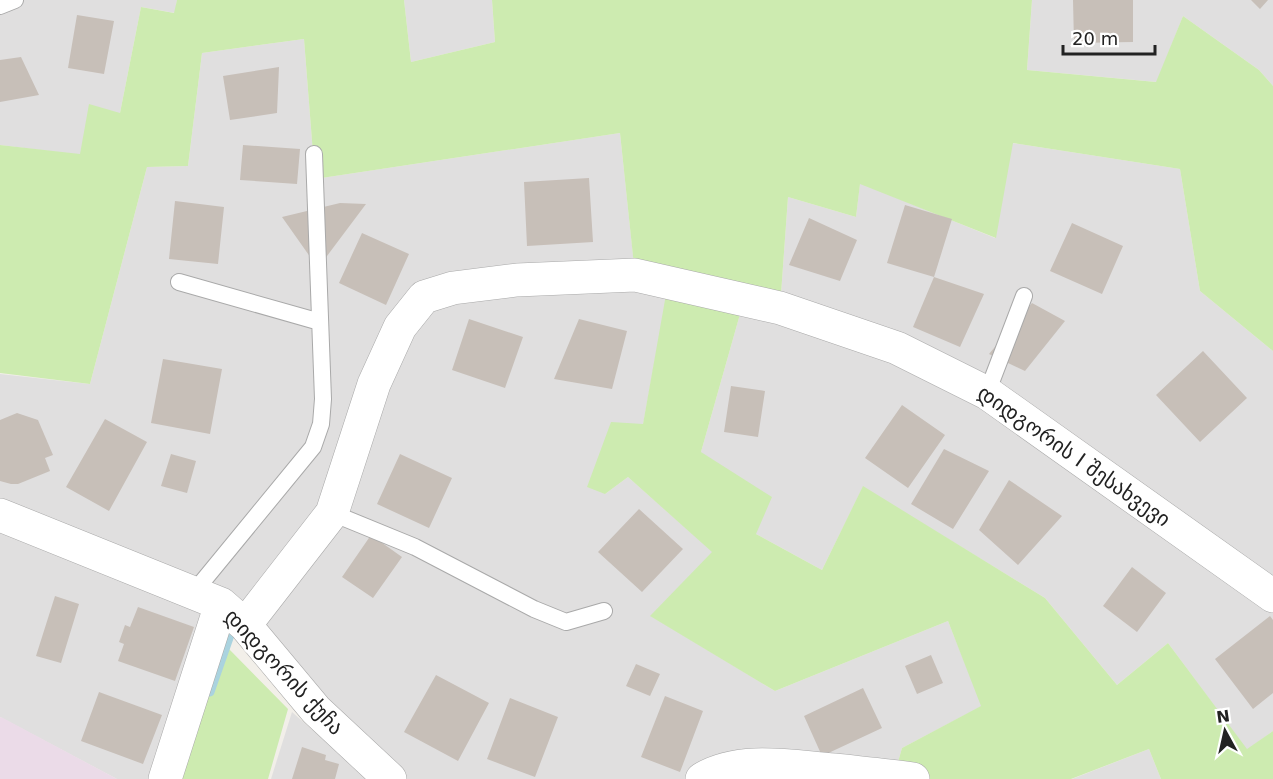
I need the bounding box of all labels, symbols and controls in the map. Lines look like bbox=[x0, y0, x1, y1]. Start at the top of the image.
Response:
scale bar bbox=[1063, 18, 1154, 56]
text: 20 m bbox=[1072, 28, 1118, 49]
street label: დიდგორის I შესახვევი bbox=[973, 380, 1175, 532]
street label: დიდგორის ქუჩა bbox=[220, 604, 348, 740]
north arrow bbox=[1195, 701, 1255, 761]
text: N bbox=[1215, 706, 1231, 727]

